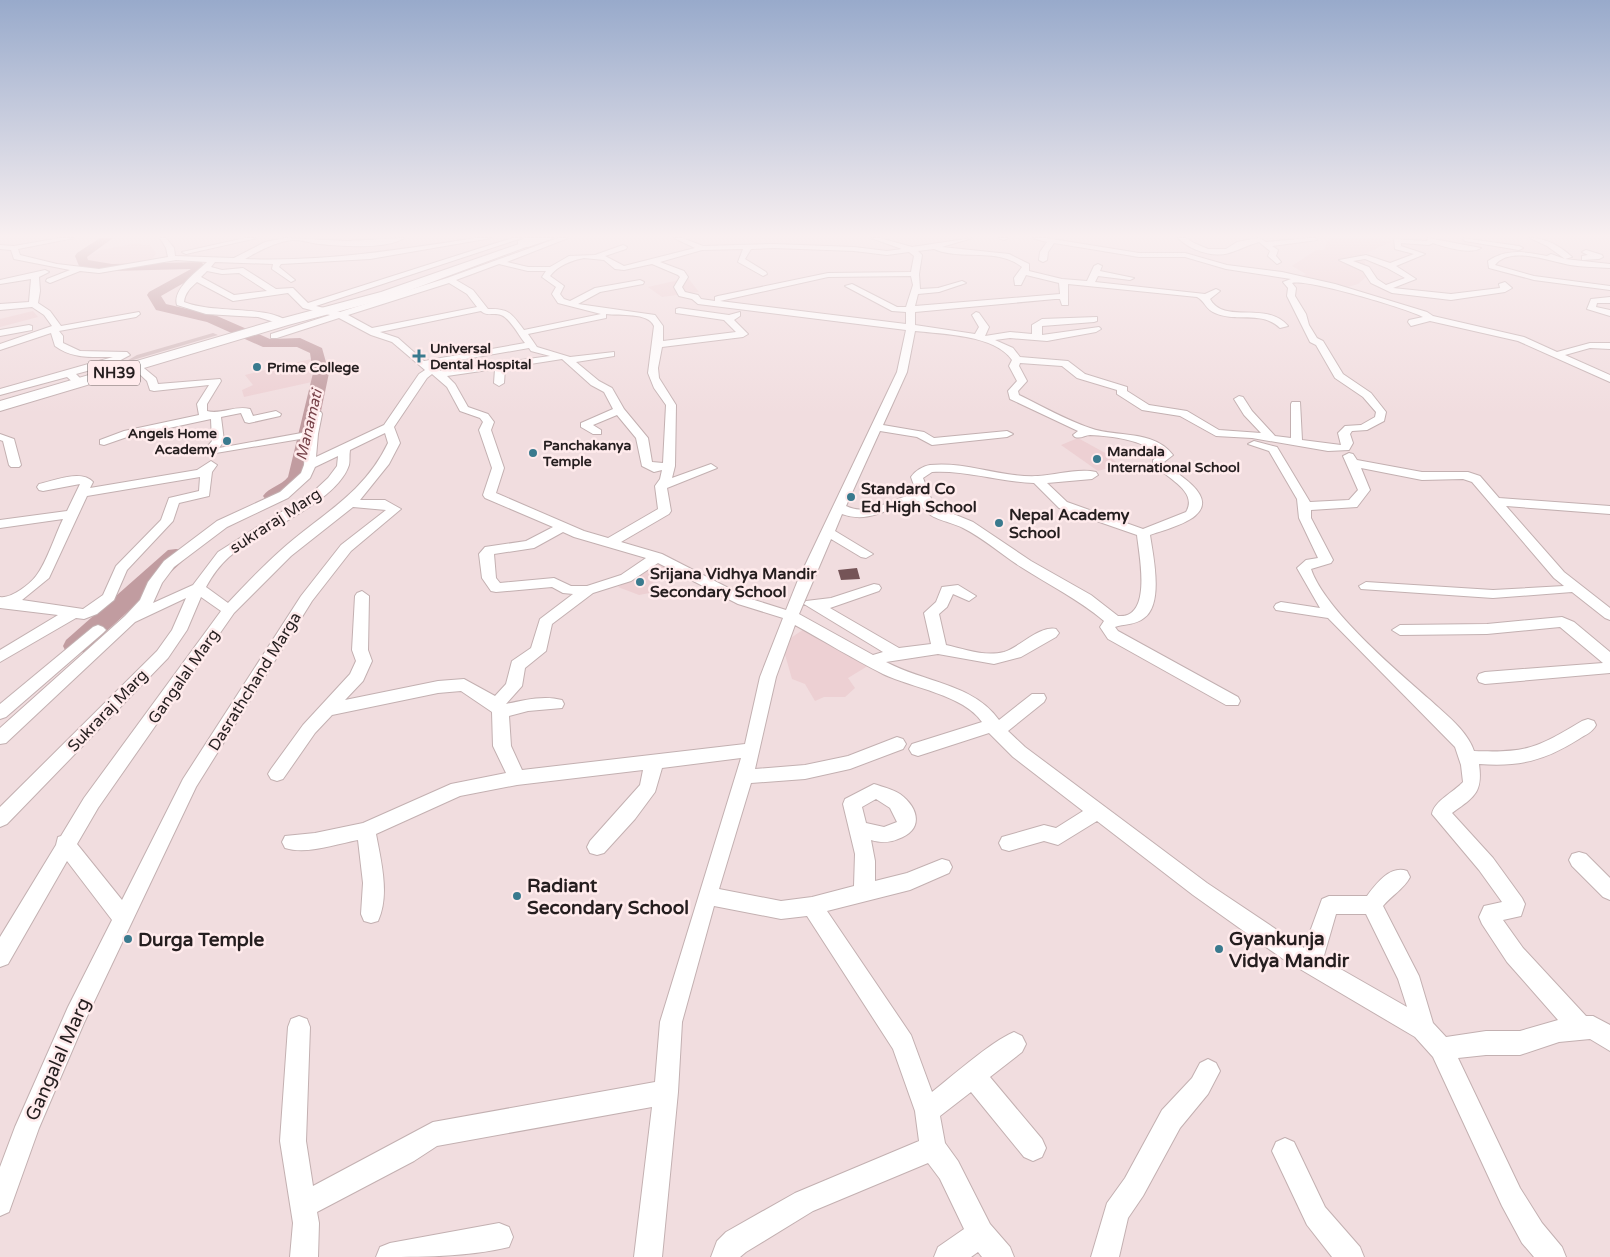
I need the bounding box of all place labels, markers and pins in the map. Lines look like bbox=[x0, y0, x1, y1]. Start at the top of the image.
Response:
place label: Universal Dental Hospital bbox=[430, 340, 532, 373]
marker: Universal Dental Hospital bbox=[412, 349, 426, 363]
place label: Prime College bbox=[267, 359, 359, 376]
marker: Prime College bbox=[251, 361, 263, 373]
place label: Angels Home Academy bbox=[128, 425, 217, 458]
marker: Angels Home Academy bbox=[221, 435, 233, 447]
place label: Panchakanya Temple bbox=[542, 437, 631, 470]
place label: Mandala International School bbox=[1107, 443, 1240, 476]
marker: Panchakanya Temple bbox=[527, 447, 539, 459]
marker: Mandala International School bbox=[1091, 453, 1103, 465]
place label: Standard Co Ed High School bbox=[861, 479, 977, 517]
marker: Standard Co Ed High School bbox=[845, 491, 857, 503]
place label: Nepal Academy School bbox=[1009, 505, 1130, 543]
marker: Nepal Academy School bbox=[993, 517, 1005, 529]
place label: Srijana Vidhya Mandir Secondary School bbox=[650, 564, 817, 602]
marker: Srijana Vidhya Mandir Secondary School bbox=[634, 576, 646, 588]
place label: Radiant Secondary School bbox=[527, 875, 689, 920]
marker: Radiant Secondary School bbox=[511, 890, 523, 902]
place label: Gyankunja Vidya Mandir bbox=[1229, 928, 1350, 973]
place label: Durga Temple bbox=[138, 929, 265, 952]
marker: Durga Temple bbox=[122, 933, 134, 945]
marker: Gyankunja Vidya Mandir bbox=[1213, 943, 1225, 955]

